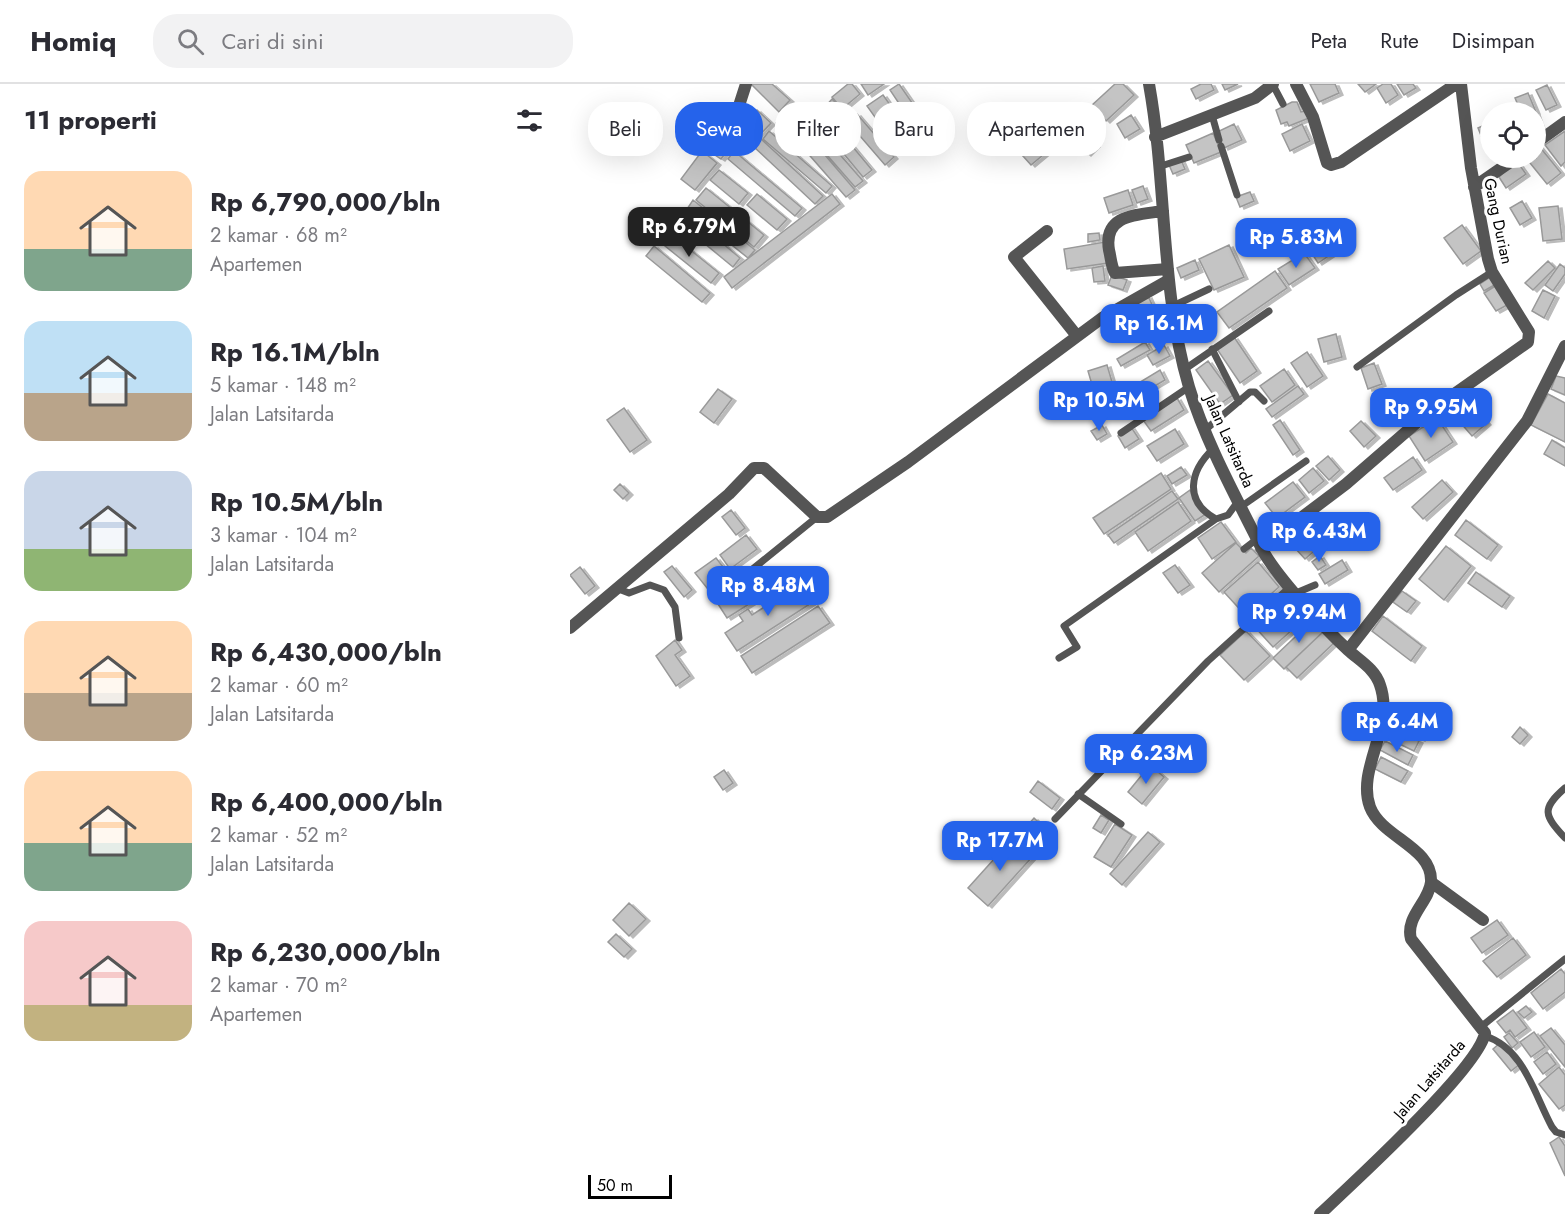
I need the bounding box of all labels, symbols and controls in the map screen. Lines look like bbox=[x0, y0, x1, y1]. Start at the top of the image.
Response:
search box bbox=[153, 14, 573, 68]
text: Homiq bbox=[30, 21, 117, 62]
icon: search bbox=[174, 25, 207, 58]
text: Cari di sini bbox=[222, 25, 324, 57]
text: Peta bbox=[1310, 26, 1347, 56]
text: Rute bbox=[1380, 26, 1419, 56]
text: Disimpan bbox=[1452, 26, 1535, 56]
text: 11 properti bbox=[24, 101, 157, 139]
chip: Beli bbox=[588, 102, 663, 156]
chip: Sewa bbox=[675, 102, 763, 156]
chip: Filter bbox=[775, 102, 861, 156]
chip: Baru bbox=[873, 102, 955, 156]
chip: Apartemen bbox=[967, 102, 1106, 156]
map controls bbox=[1480, 102, 1546, 168]
button: locate bbox=[1480, 102, 1546, 168]
icon: filters bbox=[513, 104, 546, 137]
street label: Gang Durian bbox=[1478, 176, 1519, 266]
text: Rp 6,790,000/bln bbox=[210, 183, 441, 221]
icon: home bbox=[72, 195, 144, 267]
pin: Rp 6.79M bbox=[627, 207, 751, 258]
text: Rp 6.79M bbox=[642, 212, 736, 241]
pin: Rp 5.83M bbox=[1234, 218, 1358, 269]
text: 2 kamar · 68 m² bbox=[210, 221, 347, 250]
text: Rp 5.83M bbox=[1249, 223, 1343, 252]
text: Apartemen bbox=[210, 250, 303, 279]
pin: Rp 16.1M bbox=[1097, 304, 1221, 355]
text: Rp 16.1M bbox=[1114, 309, 1204, 338]
text: Rp 16.1M/bln bbox=[210, 333, 380, 371]
icon: home bbox=[72, 345, 144, 417]
text: 5 kamar · 148 m² bbox=[210, 371, 356, 400]
pin: Rp 10.5M bbox=[1037, 381, 1161, 432]
text: Rp 10.5M bbox=[1053, 386, 1145, 415]
pin: Rp 9.95M bbox=[1369, 388, 1493, 439]
street label: Jalan Latsitarda bbox=[1198, 389, 1260, 491]
text: Rp 9.95M bbox=[1384, 393, 1478, 422]
text: Jalan Latsitarda bbox=[210, 400, 334, 429]
text: Rp 10.5M/bln bbox=[210, 483, 383, 521]
icon: home bbox=[72, 495, 144, 567]
pin: Rp 6.43M bbox=[1257, 512, 1381, 563]
text: Rp 6.43M bbox=[1271, 517, 1367, 546]
text: 3 kamar · 104 m² bbox=[210, 521, 357, 550]
text: Jalan Latsitarda bbox=[210, 550, 334, 579]
pin: Rp 8.48M bbox=[706, 566, 830, 617]
text: Rp 8.48M bbox=[721, 571, 815, 600]
pin: Rp 9.94M bbox=[1237, 593, 1361, 644]
text: Rp 9.94M bbox=[1252, 598, 1346, 627]
text: Rp 6,430,000/bln bbox=[210, 633, 442, 671]
icon: home bbox=[72, 645, 144, 717]
text: 2 kamar · 60 m² bbox=[210, 671, 348, 700]
text: Jalan Latsitarda bbox=[210, 700, 334, 729]
pin: Rp 6.4M bbox=[1342, 702, 1452, 753]
text: Rp 6.4M bbox=[1356, 707, 1438, 736]
pin: Rp 6.23M bbox=[1084, 734, 1208, 785]
text: Rp 6.23M bbox=[1099, 739, 1193, 768]
text: Rp 6,400,000/bln bbox=[210, 783, 443, 821]
icon: home bbox=[72, 795, 144, 867]
text: 2 kamar · 52 m² bbox=[210, 821, 347, 850]
pin: Rp 17.7M bbox=[938, 821, 1062, 872]
text: Rp 17.7M bbox=[956, 826, 1044, 855]
text: Jalan Latsitarda bbox=[210, 850, 334, 879]
text: Rp 6,230,000/bln bbox=[210, 933, 441, 971]
icon: home bbox=[72, 945, 144, 1017]
text: 2 kamar · 70 m² bbox=[210, 971, 347, 1000]
text: Apartemen bbox=[210, 1000, 303, 1029]
street label: Jalan Latsitarda bbox=[1387, 1034, 1471, 1126]
scale bar bbox=[588, 1172, 672, 1200]
text: 50 m bbox=[597, 1174, 633, 1197]

